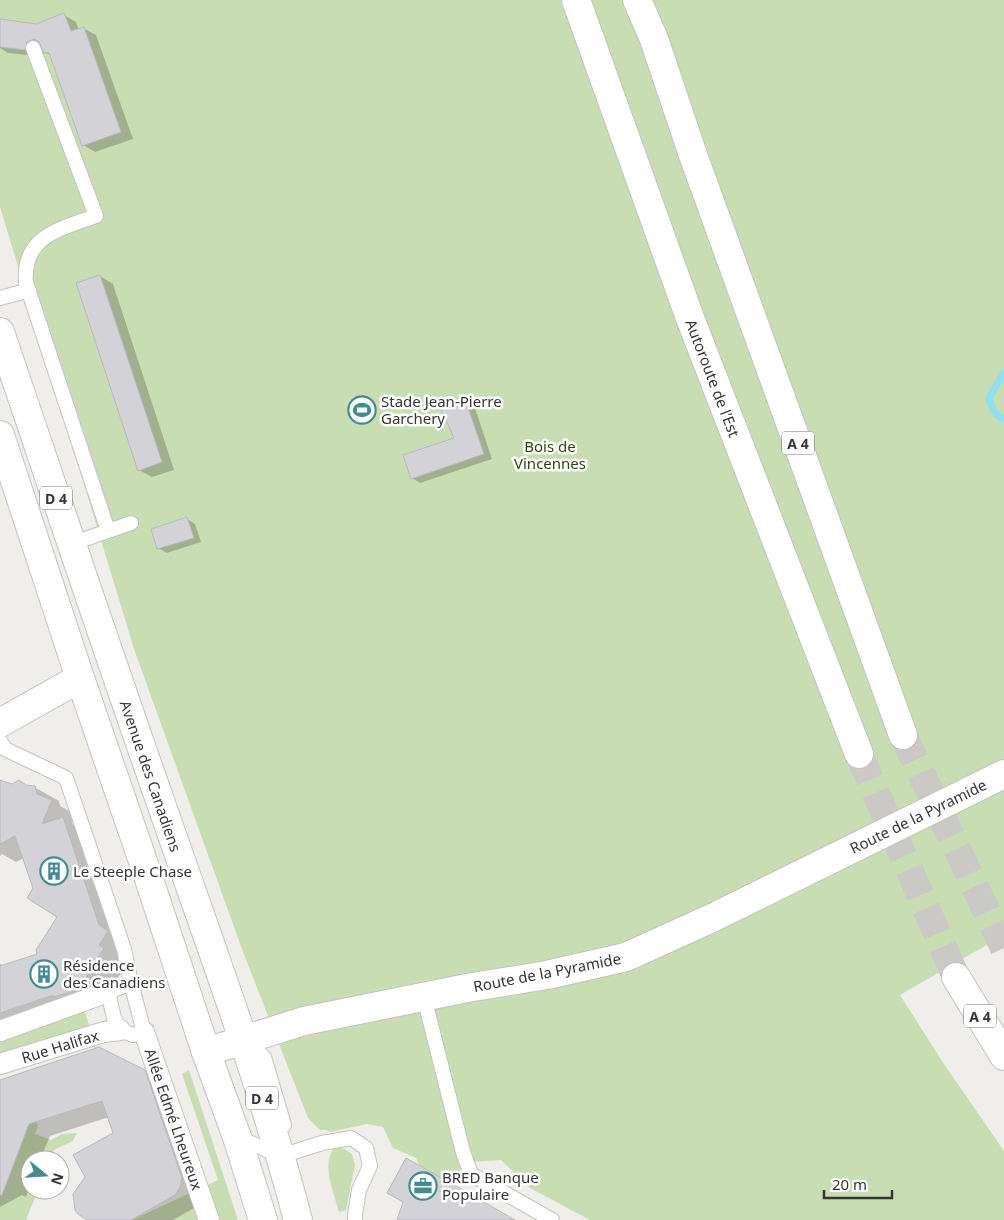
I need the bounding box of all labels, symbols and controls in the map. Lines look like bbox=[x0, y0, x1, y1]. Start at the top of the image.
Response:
street label: Autoroute de l’Est bbox=[681, 316, 745, 440]
place label: Stade Jean-Pierre Garchery bbox=[381, 391, 502, 428]
sports icon: Stade Jean-Pierre Garchery bbox=[347, 395, 377, 425]
road number: A 4 bbox=[782, 432, 814, 454]
park label: Bois de Vincennes bbox=[514, 436, 586, 473]
road number: D 4 bbox=[40, 486, 72, 509]
street label: Avenue des Canadiens bbox=[116, 698, 186, 854]
street label: Route de la Pyramide bbox=[846, 774, 990, 858]
building icon: Le Steeple Chase bbox=[39, 856, 69, 886]
place label: Le Steeple Chase bbox=[73, 861, 192, 881]
street label: Route de la Pyramide bbox=[472, 948, 622, 996]
place label: Résidence des Canadiens bbox=[63, 955, 165, 992]
building icon: Résidence des Canadiens bbox=[29, 959, 59, 989]
road number: A 4 bbox=[964, 1004, 996, 1028]
street label: Rue Halifax bbox=[19, 1025, 101, 1067]
street label: Allée Edmé Lheureux bbox=[140, 1046, 208, 1193]
road number: D 4 bbox=[246, 1086, 278, 1110]
north arrow bbox=[20, 1150, 70, 1200]
place label: BRED Banque Populaire bbox=[442, 1167, 539, 1204]
scale bar bbox=[824, 1168, 892, 1200]
text: N bbox=[47, 1171, 69, 1188]
office icon: BRED Banque Populaire bbox=[408, 1171, 438, 1201]
text: 20 m bbox=[832, 1174, 867, 1194]

